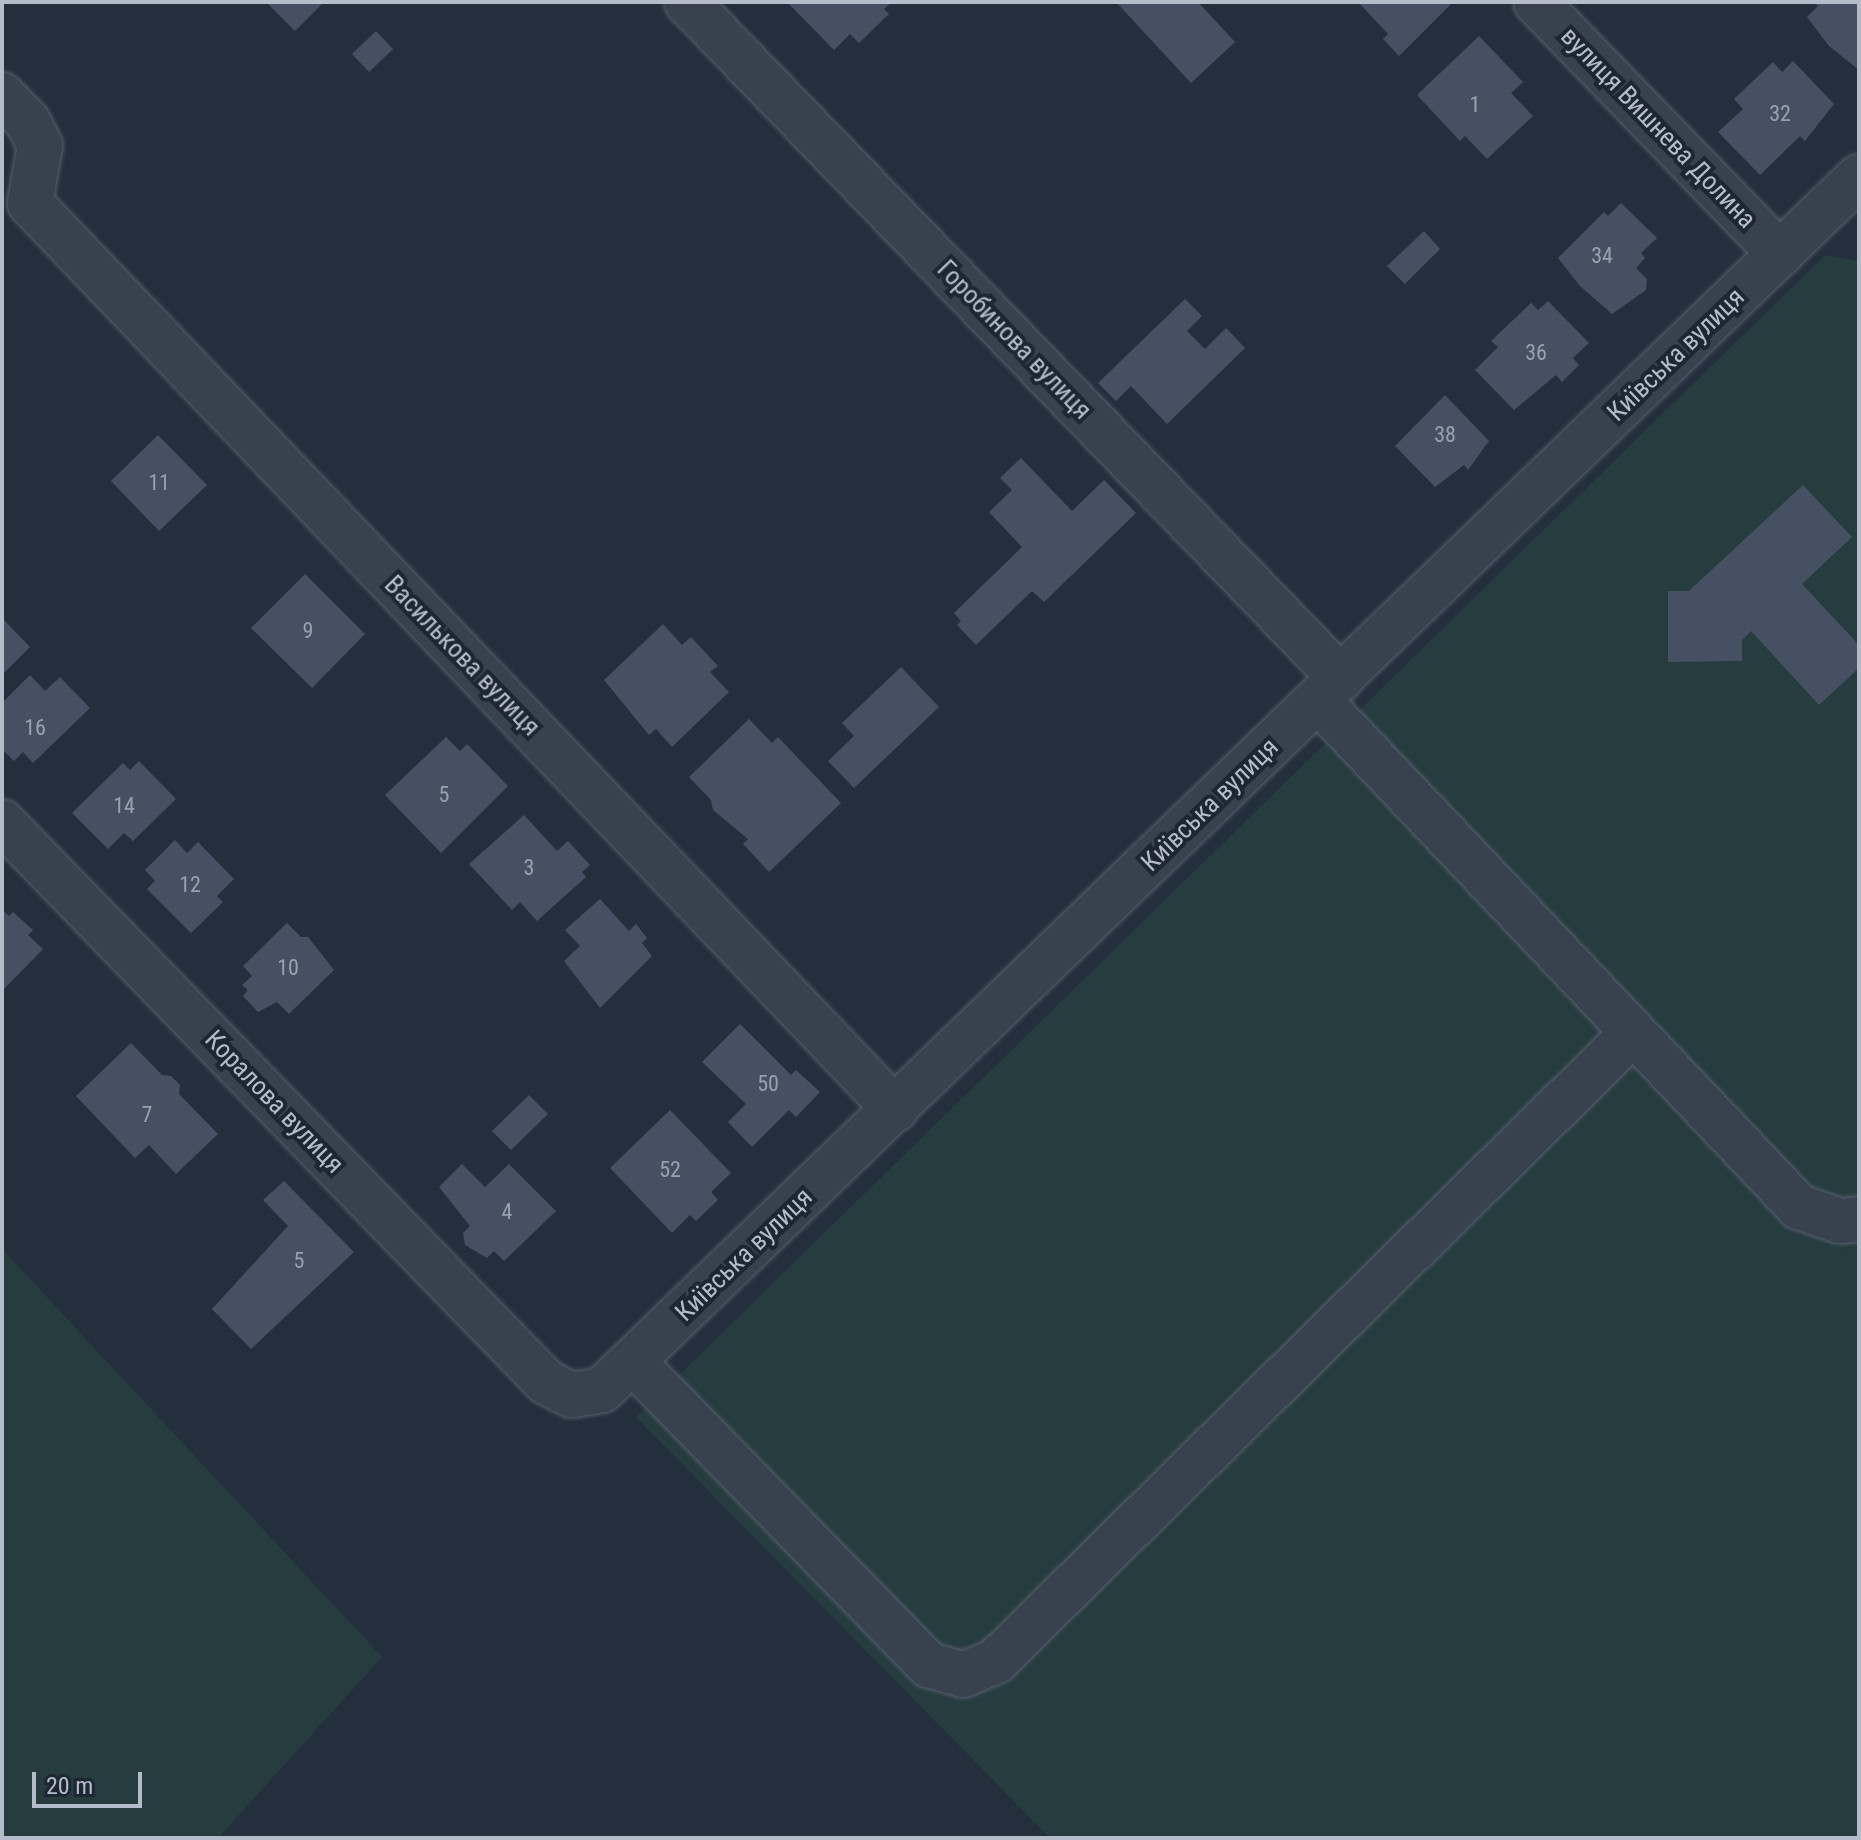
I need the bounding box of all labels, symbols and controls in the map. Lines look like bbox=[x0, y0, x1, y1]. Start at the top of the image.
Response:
street label: вулиця Вишнева Долина bbox=[1554, 21, 1762, 235]
house number: 1 bbox=[1470, 92, 1480, 118]
house number: 32 bbox=[1769, 101, 1791, 127]
house number: 34 bbox=[1591, 243, 1613, 269]
street label: Горобинова вулиця bbox=[930, 254, 1098, 426]
street label: Київська вулиця bbox=[1601, 282, 1751, 428]
house number: 36 bbox=[1525, 340, 1547, 366]
house number: 38 bbox=[1434, 422, 1456, 448]
house number: 11 bbox=[148, 470, 170, 496]
street label: Василькова вулиця bbox=[378, 569, 546, 743]
house number: 9 bbox=[303, 618, 313, 644]
house number: 16 bbox=[24, 715, 46, 741]
street label: Київська вулиця bbox=[1135, 732, 1285, 878]
house number: 5 bbox=[439, 782, 449, 808]
house number: 14 bbox=[113, 793, 135, 819]
house number: 3 bbox=[524, 855, 534, 881]
house number: 12 bbox=[179, 872, 201, 898]
house number: 10 bbox=[277, 955, 299, 981]
street label: Коралова вулиця bbox=[198, 1024, 350, 1180]
house number: 50 bbox=[757, 1071, 779, 1097]
house number: 7 bbox=[142, 1102, 152, 1128]
house number: 52 bbox=[659, 1157, 681, 1183]
street label: Київська вулиця bbox=[669, 1182, 819, 1328]
house number: 4 bbox=[502, 1199, 512, 1225]
house number: 5 bbox=[294, 1248, 304, 1274]
scale bar bbox=[36, 1756, 146, 1806]
text: 20 m bbox=[46, 1772, 93, 1800]

